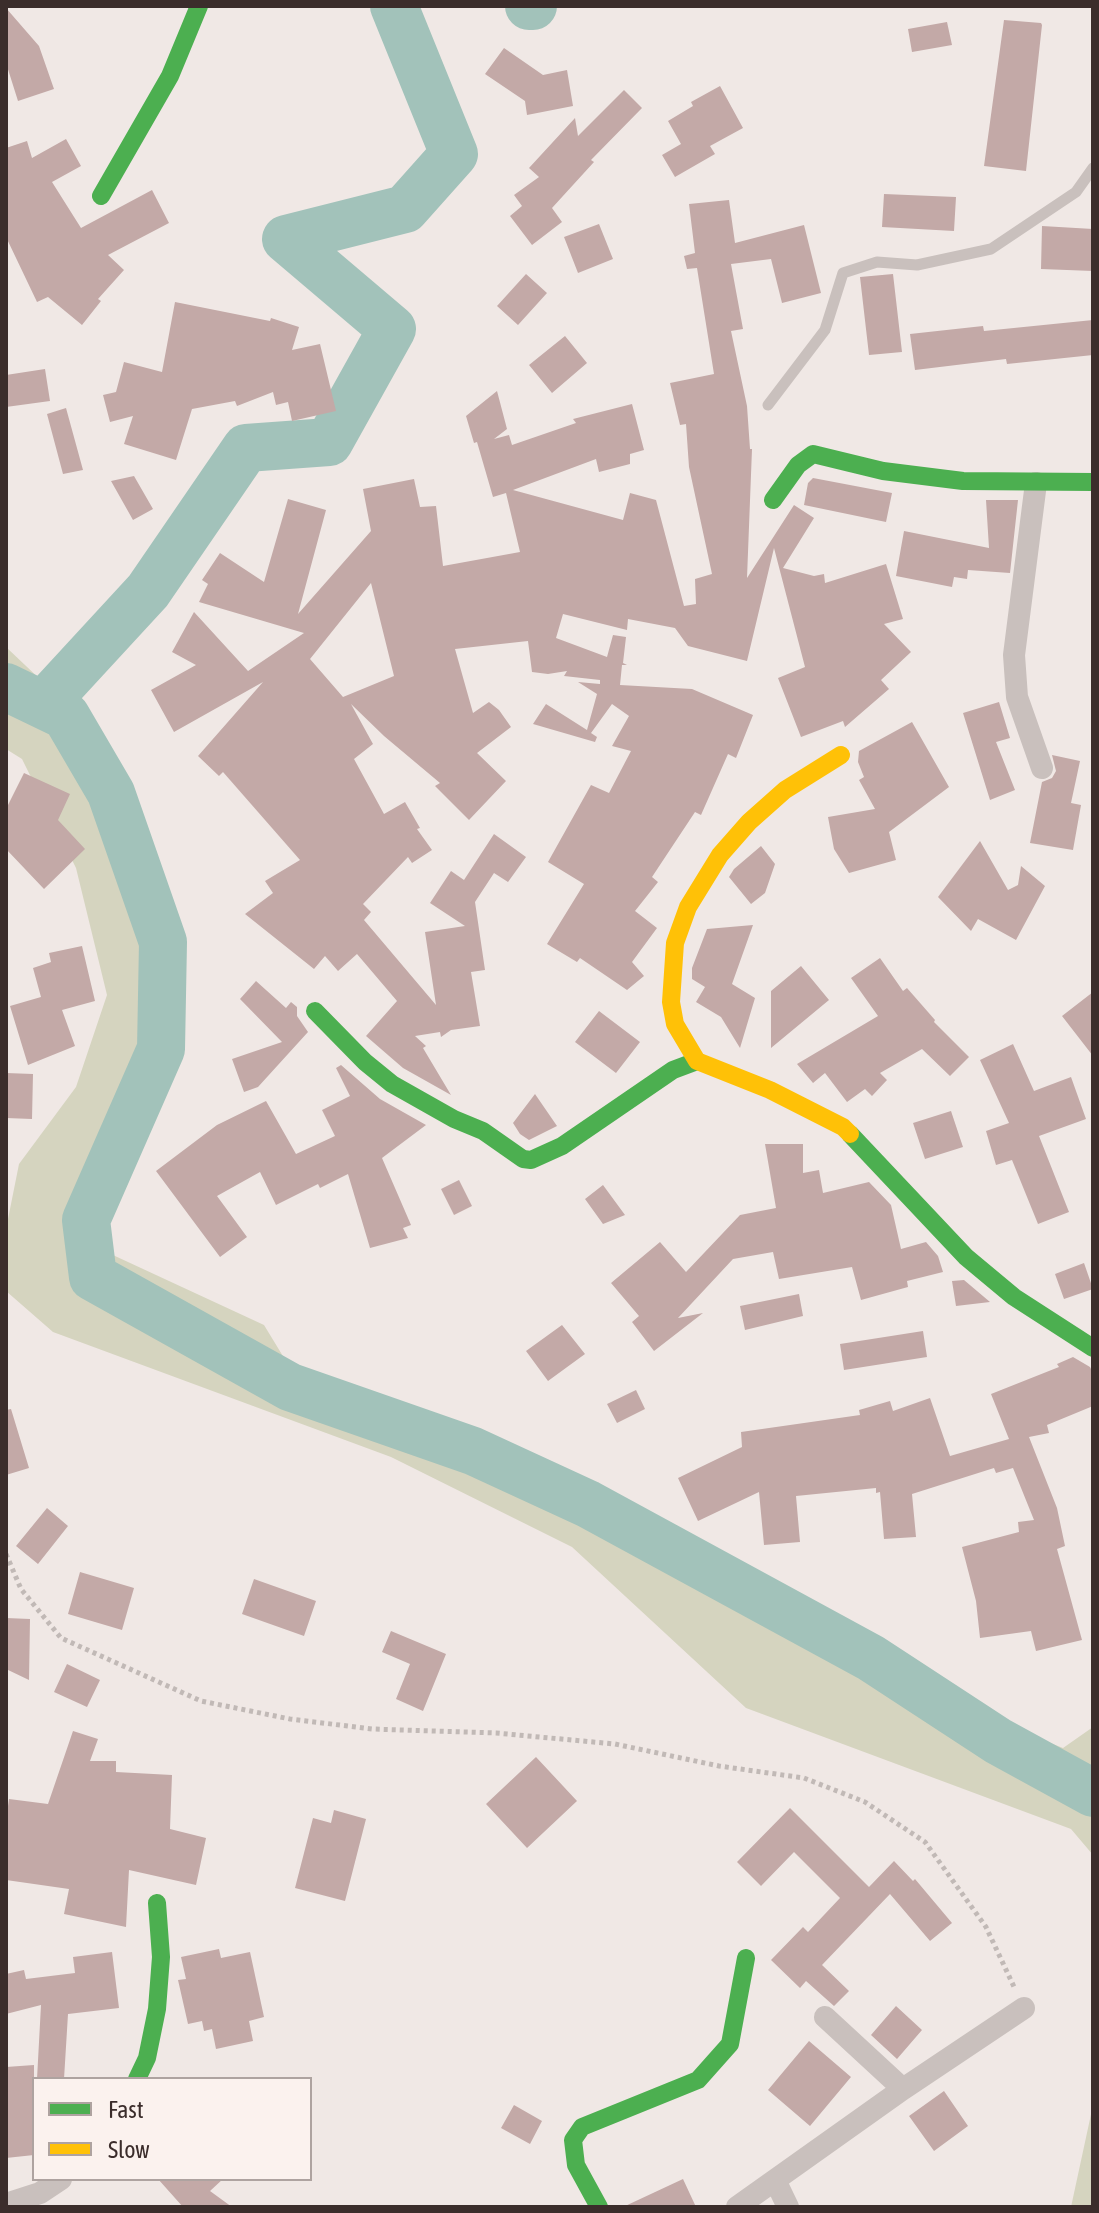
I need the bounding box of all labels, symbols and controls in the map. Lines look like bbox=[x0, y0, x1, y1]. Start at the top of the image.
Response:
legend bbox=[32, 2077, 312, 2181]
text: Fast bbox=[108, 2096, 144, 2123]
text: Slow bbox=[108, 2136, 150, 2163]

